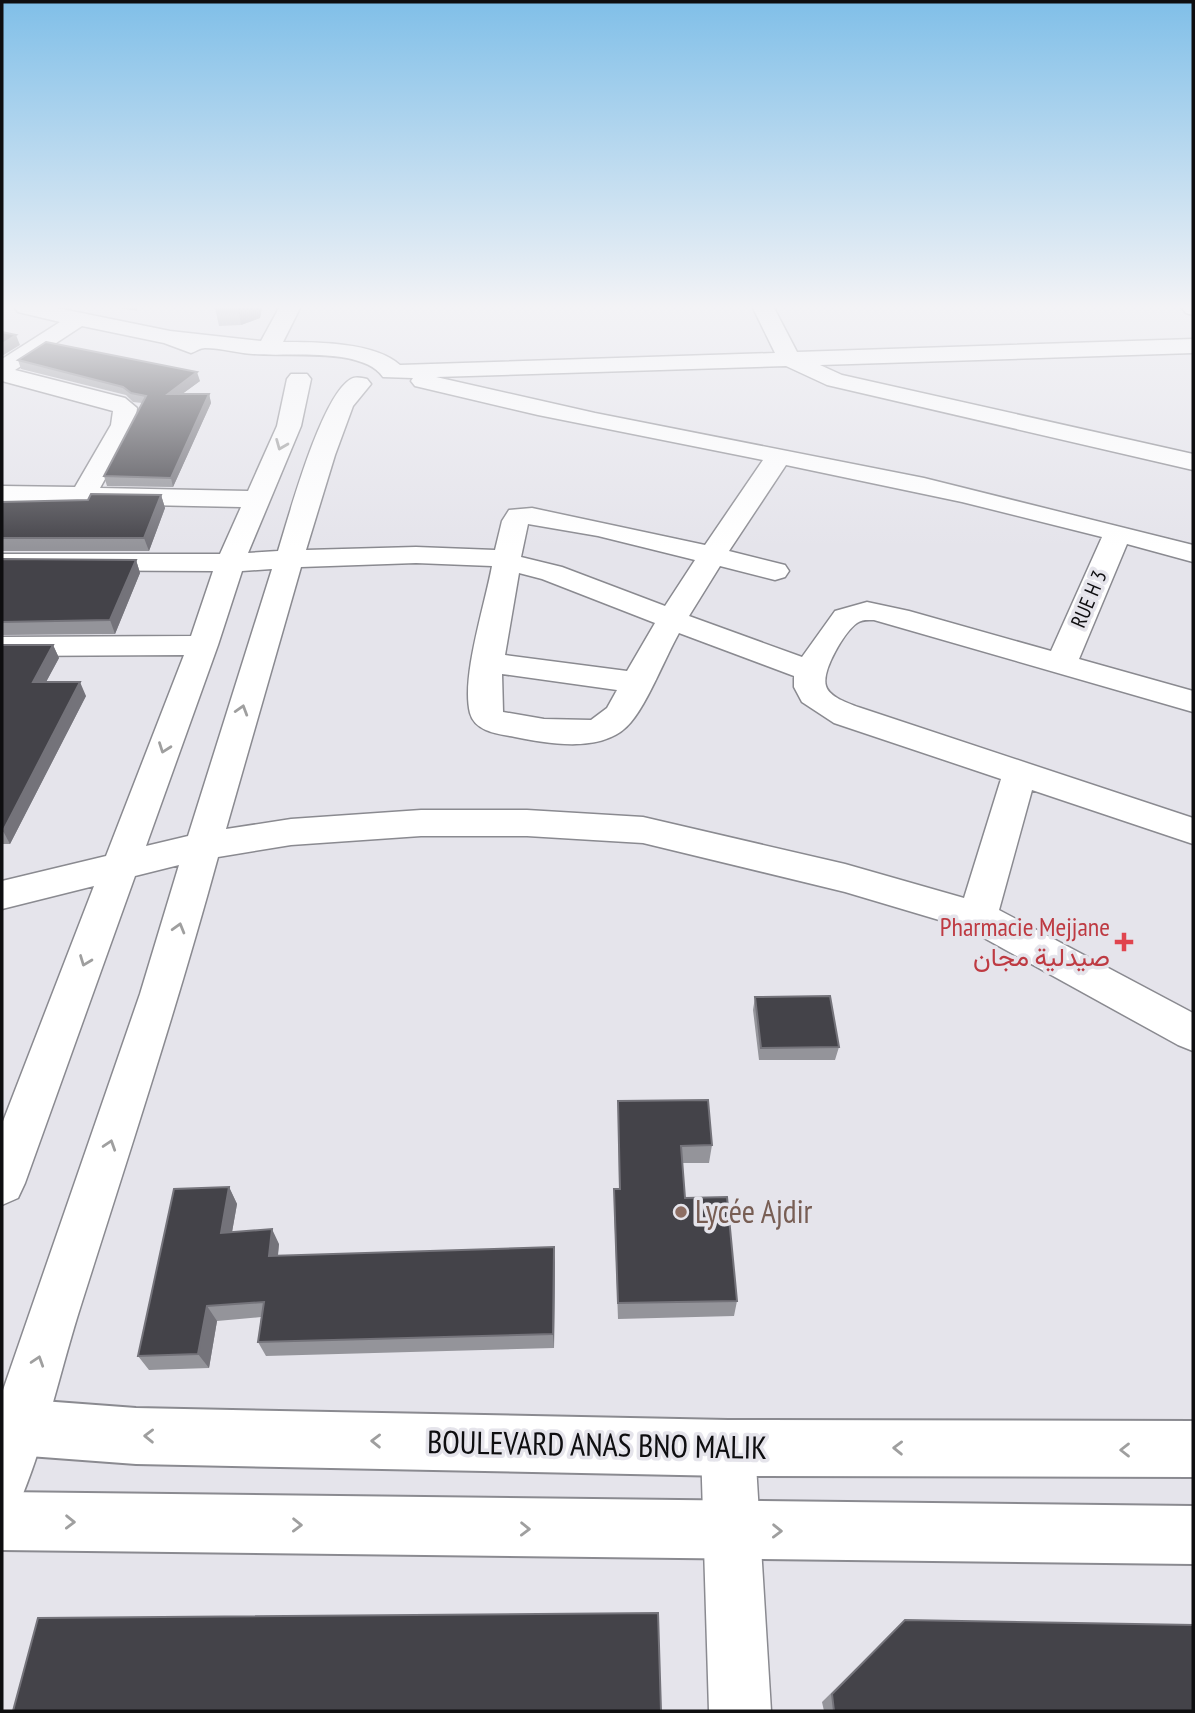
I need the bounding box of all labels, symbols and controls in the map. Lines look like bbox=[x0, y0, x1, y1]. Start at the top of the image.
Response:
one-way arrow bbox=[276, 438, 290, 450]
street label: RUE H 3 bbox=[1064, 566, 1113, 632]
one-way arrow bbox=[234, 704, 249, 716]
one-way arrow bbox=[159, 742, 173, 754]
place label: Pharmacie Mejjane صيدلية مجان bbox=[940, 910, 1110, 973]
one-way arrow bbox=[170, 922, 185, 934]
marker: Pharmacie Mejjane صيدلية مجان bbox=[1116, 934, 1132, 950]
one-way arrow bbox=[79, 955, 93, 967]
one-way arrow bbox=[102, 1139, 116, 1152]
place label: Lycée Ajdir bbox=[695, 1190, 813, 1232]
marker: Lycée Ajdir bbox=[673, 1204, 689, 1220]
one-way arrow bbox=[30, 1355, 44, 1368]
street label: BOULEVARD ANAS BNO MALIK bbox=[427, 1420, 767, 1468]
one-way arrow bbox=[143, 1428, 153, 1444]
one-way arrow bbox=[370, 1433, 381, 1448]
one-way arrow bbox=[892, 1441, 903, 1456]
one-way arrow bbox=[1119, 1442, 1130, 1458]
one-way arrow bbox=[65, 1514, 76, 1530]
one-way arrow bbox=[292, 1518, 303, 1533]
one-way arrow bbox=[520, 1521, 531, 1537]
one-way arrow bbox=[772, 1524, 783, 1539]

